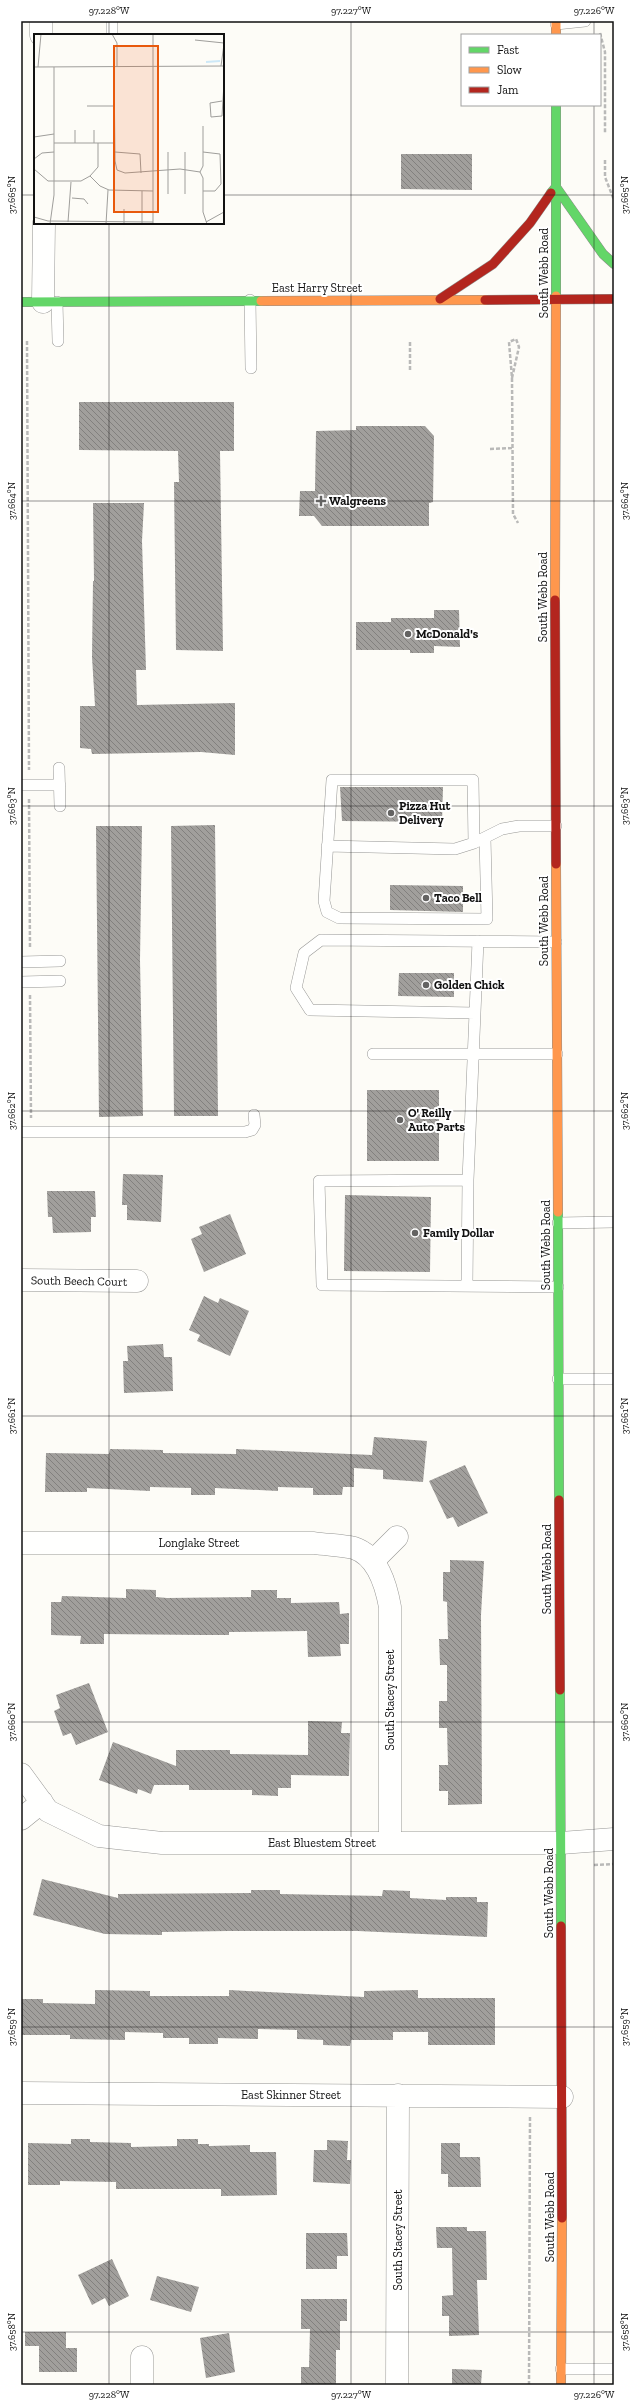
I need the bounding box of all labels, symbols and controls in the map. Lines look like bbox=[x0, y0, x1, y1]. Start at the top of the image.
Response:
text: 97.228°W bbox=[89, 5, 130, 17]
text: 97.227°W bbox=[331, 5, 372, 17]
text: 97.226°W bbox=[574, 5, 615, 17]
inset map bbox=[34, 34, 224, 224]
legend bbox=[461, 34, 601, 106]
text: Fast bbox=[497, 43, 520, 57]
text: Slow bbox=[497, 63, 523, 77]
text: Jam bbox=[497, 83, 519, 97]
text: 37.665°N bbox=[6, 175, 18, 214]
text: 37.665°N bbox=[619, 175, 631, 214]
street label: South Webb Road bbox=[537, 227, 551, 318]
street label: East Harry Street bbox=[272, 281, 363, 295]
text: 37.664°N bbox=[6, 481, 18, 520]
text: 37.664°N bbox=[619, 481, 631, 520]
place label: Walgreens bbox=[329, 494, 387, 508]
marker: Walgreens bbox=[316, 496, 326, 506]
street label: South Webb Road bbox=[536, 551, 550, 642]
place label: McDonald's bbox=[416, 627, 479, 641]
marker: McDonald's bbox=[403, 629, 413, 639]
text: 37.663°N bbox=[6, 786, 18, 825]
text: 37.663°N bbox=[619, 786, 631, 825]
place label: Pizza Hut Delivery bbox=[399, 799, 450, 827]
marker: Pizza Hut Delivery bbox=[386, 808, 396, 818]
street label: South Webb Road bbox=[537, 875, 551, 966]
place label: Taco Bell bbox=[434, 891, 483, 905]
marker: Taco Bell bbox=[421, 893, 431, 903]
place label: Golden Chick bbox=[434, 978, 505, 992]
marker: Golden Chick bbox=[421, 980, 431, 990]
text: 37.662°N bbox=[6, 1091, 18, 1130]
text: 37.662°N bbox=[619, 1091, 631, 1130]
place label: O' Reilly Auto Parts bbox=[408, 1106, 466, 1134]
marker: O' Reilly Auto Parts bbox=[395, 1115, 405, 1125]
street label: South Webb Road bbox=[539, 1199, 553, 1290]
place label: Family Dollar bbox=[423, 1226, 495, 1240]
marker: Family Dollar bbox=[410, 1228, 420, 1238]
street label: South Beech Court bbox=[31, 1273, 128, 1289]
text: 37.661°N bbox=[6, 1397, 18, 1434]
text: 37.661°N bbox=[619, 1397, 631, 1434]
street label: South Webb Road bbox=[540, 1523, 554, 1614]
street label: Longlake Street bbox=[158, 1536, 240, 1550]
street label: South Stacey Street bbox=[383, 1649, 397, 1750]
text: 37.660°N bbox=[6, 1702, 18, 1741]
text: 37.660°N bbox=[619, 1702, 631, 1741]
street label: East Bluestem Street bbox=[268, 1836, 377, 1850]
street label: South Webb Road bbox=[542, 1847, 556, 1938]
text: 37.659°N bbox=[6, 2007, 18, 2046]
text: 37.659°N bbox=[619, 2007, 631, 2046]
street label: East Skinner Street bbox=[241, 2088, 341, 2102]
street label: South Webb Road bbox=[543, 2171, 557, 2262]
street label: South Stacey Street bbox=[391, 2189, 405, 2290]
text: 37.658°N bbox=[6, 2312, 18, 2351]
text: 37.658°N bbox=[619, 2312, 631, 2351]
text: 97.228°W bbox=[89, 2389, 130, 2401]
text: 97.227°W bbox=[331, 2389, 372, 2401]
text: 97.226°W bbox=[574, 2389, 615, 2401]

